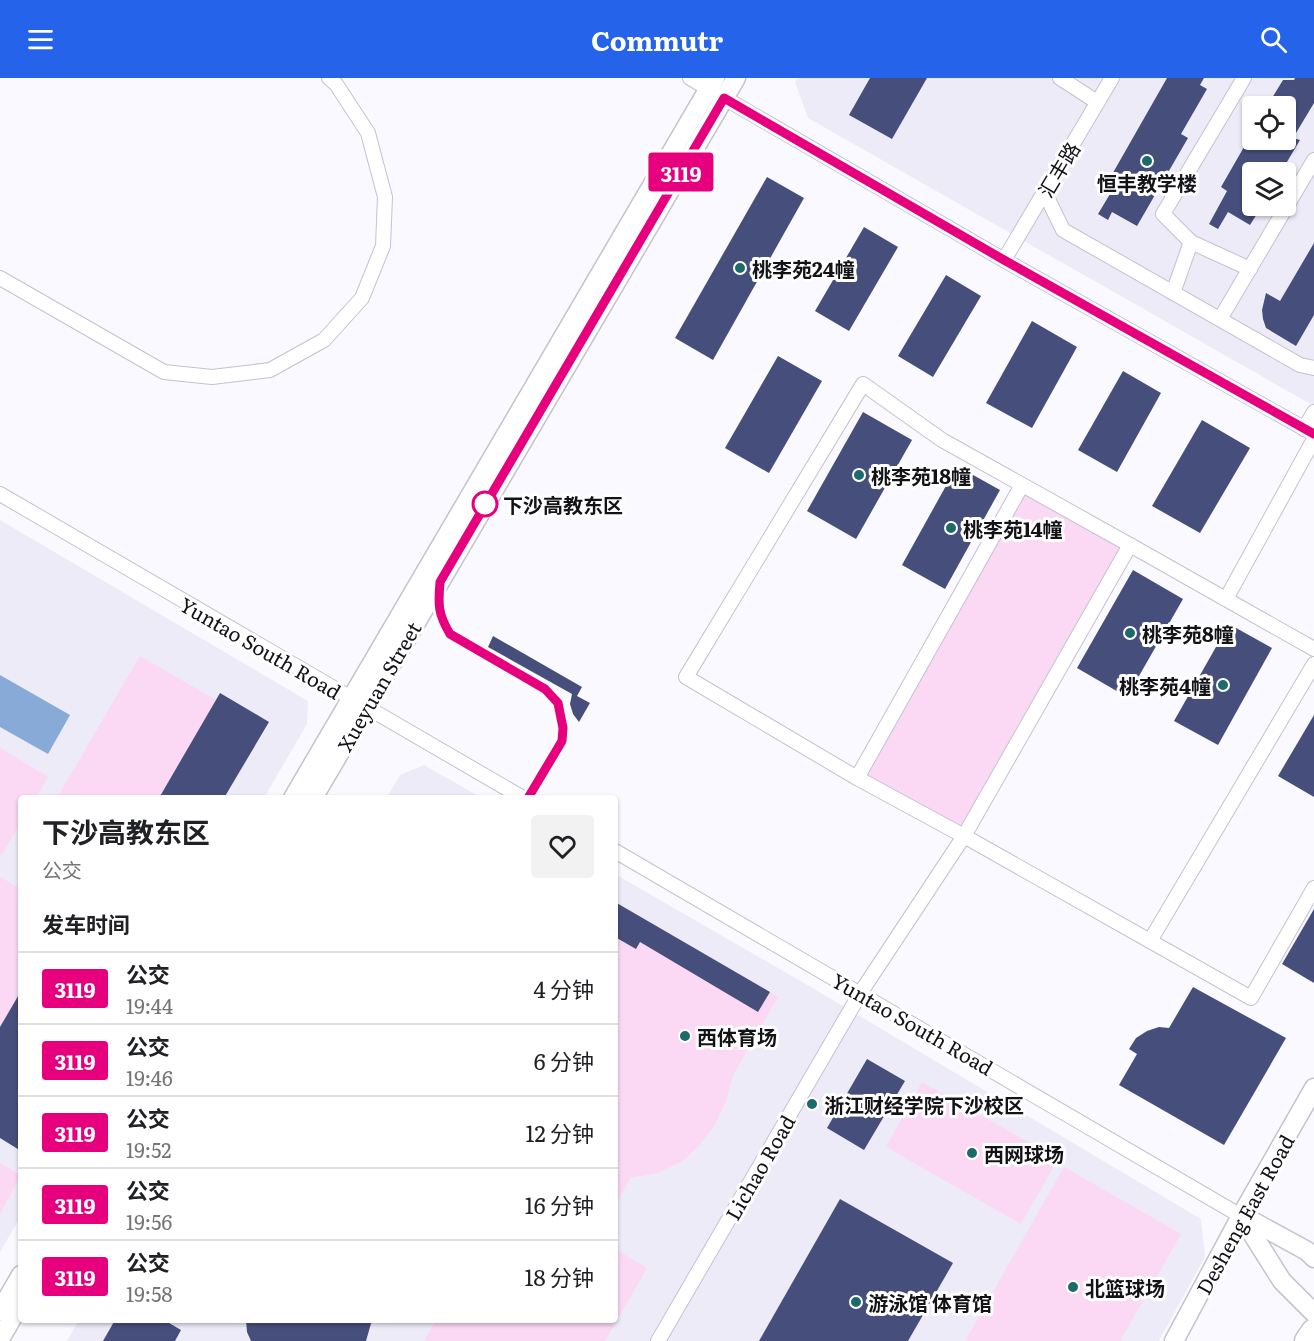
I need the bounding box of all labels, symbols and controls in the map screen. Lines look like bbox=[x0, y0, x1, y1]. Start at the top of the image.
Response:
text: Commutr bbox=[591, 19, 723, 59]
icon: menu bbox=[24, 23, 57, 56]
icon: search bbox=[1257, 23, 1290, 56]
map controls bbox=[1242, 96, 1296, 216]
button: locate bbox=[1242, 96, 1296, 150]
street label: 汇丰路 bbox=[1030, 136, 1086, 202]
line badge: 3119 bbox=[639, 152, 723, 191]
marker: 恒丰教学楼 bbox=[1140, 154, 1154, 168]
text: 3119 bbox=[660, 157, 702, 188]
button: layers bbox=[1242, 162, 1296, 216]
place label: 恒丰教学楼 bbox=[1097, 167, 1197, 197]
place label: 桃李苑24幢 bbox=[752, 253, 855, 283]
marker: 桃李苑24幢 bbox=[733, 261, 747, 275]
place label: 桃李苑18幢 bbox=[871, 460, 971, 490]
marker: 桃李苑18幢 bbox=[852, 468, 866, 482]
place label: 下沙高教东区 bbox=[503, 489, 623, 519]
marker: 下沙高教东区 bbox=[472, 491, 498, 517]
place label: 桃李苑14幢 bbox=[963, 513, 1063, 543]
marker: 桃李苑14幢 bbox=[944, 521, 958, 535]
street label: Yuntao South Road bbox=[175, 589, 347, 705]
street label: Xueyuan Street bbox=[329, 615, 427, 757]
place label: 桃李苑8幢 bbox=[1142, 618, 1234, 648]
marker: 桃李苑8幢 bbox=[1123, 626, 1137, 640]
place label: 桃李苑4幢 bbox=[1119, 670, 1211, 700]
marker: 桃李苑4幢 bbox=[1216, 678, 1230, 692]
text: 下沙高教东区 bbox=[42, 810, 210, 852]
button: heart bbox=[531, 815, 594, 878]
text: 公交 bbox=[42, 854, 82, 884]
text: 发车时间 bbox=[42, 907, 130, 940]
text: 公交 bbox=[126, 957, 170, 990]
street label: Yuntao South Road bbox=[827, 965, 999, 1081]
text: 4 分钟 bbox=[533, 972, 594, 1005]
text: 3119 bbox=[54, 973, 96, 1004]
text: 19:44 bbox=[126, 990, 173, 1020]
place label: 西体育场 bbox=[697, 1021, 777, 1051]
text: 公交 bbox=[126, 1029, 170, 1062]
marker: 西体育场 bbox=[678, 1029, 692, 1043]
text: 6 分钟 bbox=[534, 1044, 594, 1077]
text: 3119 bbox=[54, 1045, 96, 1076]
text: 19:46 bbox=[126, 1062, 173, 1092]
place label: 浙江财经学院下沙校区 bbox=[824, 1089, 1024, 1119]
marker: 浙江财经学院下沙校区 bbox=[805, 1097, 819, 1111]
text: 公交 bbox=[126, 1101, 170, 1134]
street label: Lichao Road bbox=[717, 1109, 801, 1225]
text: 12 分钟 bbox=[525, 1116, 594, 1149]
text: 3119 bbox=[54, 1117, 96, 1148]
street label: Desheng East Road bbox=[1188, 1128, 1300, 1300]
text: 19:52 bbox=[126, 1134, 171, 1164]
place label: 西网球场 bbox=[984, 1138, 1064, 1168]
marker: 西网球场 bbox=[965, 1146, 979, 1160]
text: 公交 bbox=[126, 1173, 170, 1206]
text: 16 分钟 bbox=[525, 1188, 594, 1221]
text: 3119 bbox=[54, 1189, 96, 1220]
text: 19:56 bbox=[126, 1206, 172, 1236]
text: 公交 bbox=[126, 1245, 170, 1278]
text: 18 分钟 bbox=[525, 1260, 594, 1293]
text: 3119 bbox=[54, 1261, 96, 1292]
place label: 北篮球场 bbox=[1085, 1272, 1165, 1302]
text: 19:58 bbox=[126, 1278, 172, 1308]
marker: 北篮球场 bbox=[1066, 1280, 1080, 1294]
place label: 游泳馆 体育馆 bbox=[868, 1287, 992, 1317]
marker: 游泳馆 体育馆 bbox=[849, 1295, 863, 1309]

